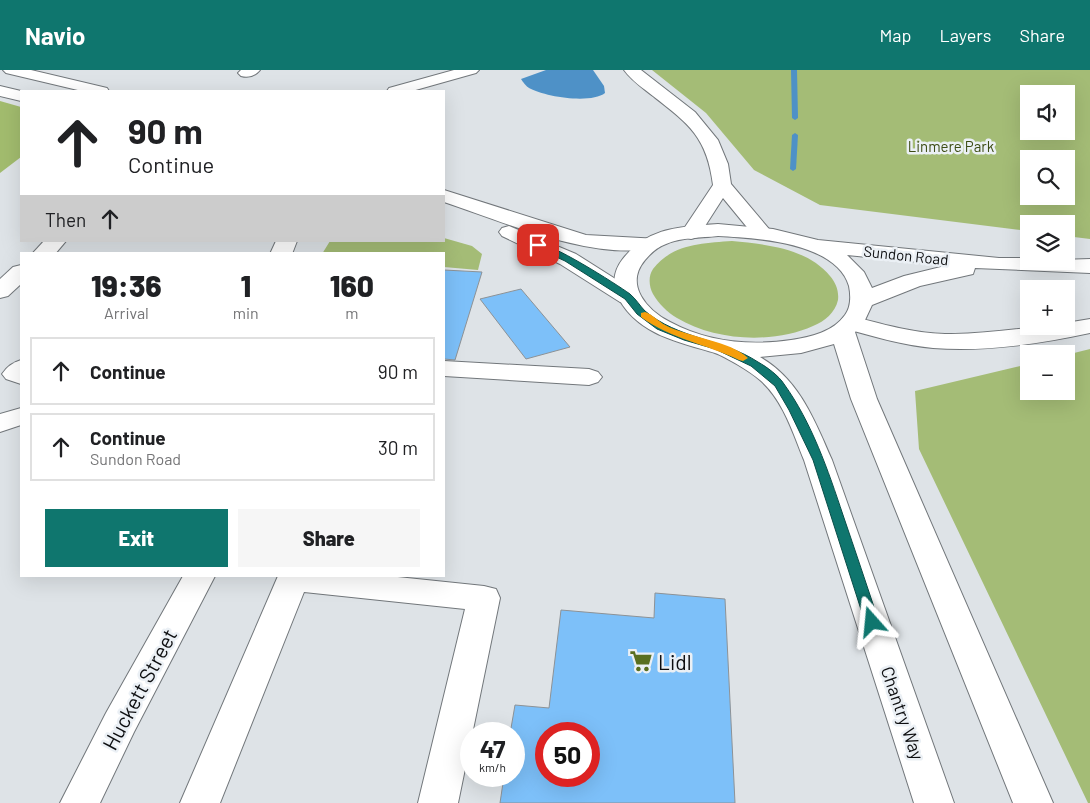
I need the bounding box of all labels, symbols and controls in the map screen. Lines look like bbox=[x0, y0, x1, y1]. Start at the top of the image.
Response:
text: Navio bbox=[25, 21, 85, 50]
text: Map bbox=[879, 24, 911, 46]
text: Layers bbox=[939, 24, 992, 46]
text: Share bbox=[1020, 24, 1065, 46]
map controls bbox=[1020, 85, 1075, 400]
button: sound bbox=[1020, 85, 1075, 140]
text: 90 m bbox=[128, 109, 203, 151]
icon: ahead bbox=[45, 110, 110, 175]
park label: Linmere Park bbox=[908, 137, 995, 155]
button: search bbox=[1020, 150, 1075, 205]
text: Continue bbox=[128, 151, 214, 177]
icon: ahead bbox=[96, 205, 124, 233]
text: Then bbox=[45, 208, 86, 231]
button: layers bbox=[1020, 215, 1075, 270]
pin bbox=[517, 224, 559, 266]
icon: arrive bbox=[524, 231, 552, 259]
street label: Sundon Road bbox=[863, 242, 949, 268]
text: 19:36 bbox=[91, 267, 162, 303]
text: 1 bbox=[240, 267, 251, 303]
text: 160 bbox=[330, 267, 374, 303]
button: + bbox=[1020, 280, 1075, 335]
text: Arrival bbox=[104, 303, 149, 322]
text: min bbox=[233, 303, 259, 322]
text: m bbox=[345, 303, 358, 322]
button: − bbox=[1020, 345, 1075, 400]
icon: ahead bbox=[47, 357, 75, 385]
text: Continue bbox=[90, 360, 166, 383]
text: 90 m bbox=[378, 360, 418, 383]
text: Continue bbox=[90, 426, 166, 449]
icon: ahead bbox=[47, 433, 75, 461]
text: 30 m bbox=[378, 436, 418, 459]
text: Sundon Road bbox=[90, 449, 181, 468]
button: Exit bbox=[45, 509, 228, 567]
button: Share bbox=[238, 509, 420, 567]
position arrow bbox=[845, 595, 897, 647]
street label: Huckett Street bbox=[97, 624, 181, 754]
supermarket icon: Lidl bbox=[628, 648, 654, 674]
place label: Lidl bbox=[658, 649, 692, 674]
street label: Chantry Way bbox=[877, 663, 929, 763]
speed limit sign: 50 bbox=[535, 722, 600, 787]
text: 47 bbox=[480, 733, 505, 763]
text: km/h bbox=[479, 760, 506, 774]

